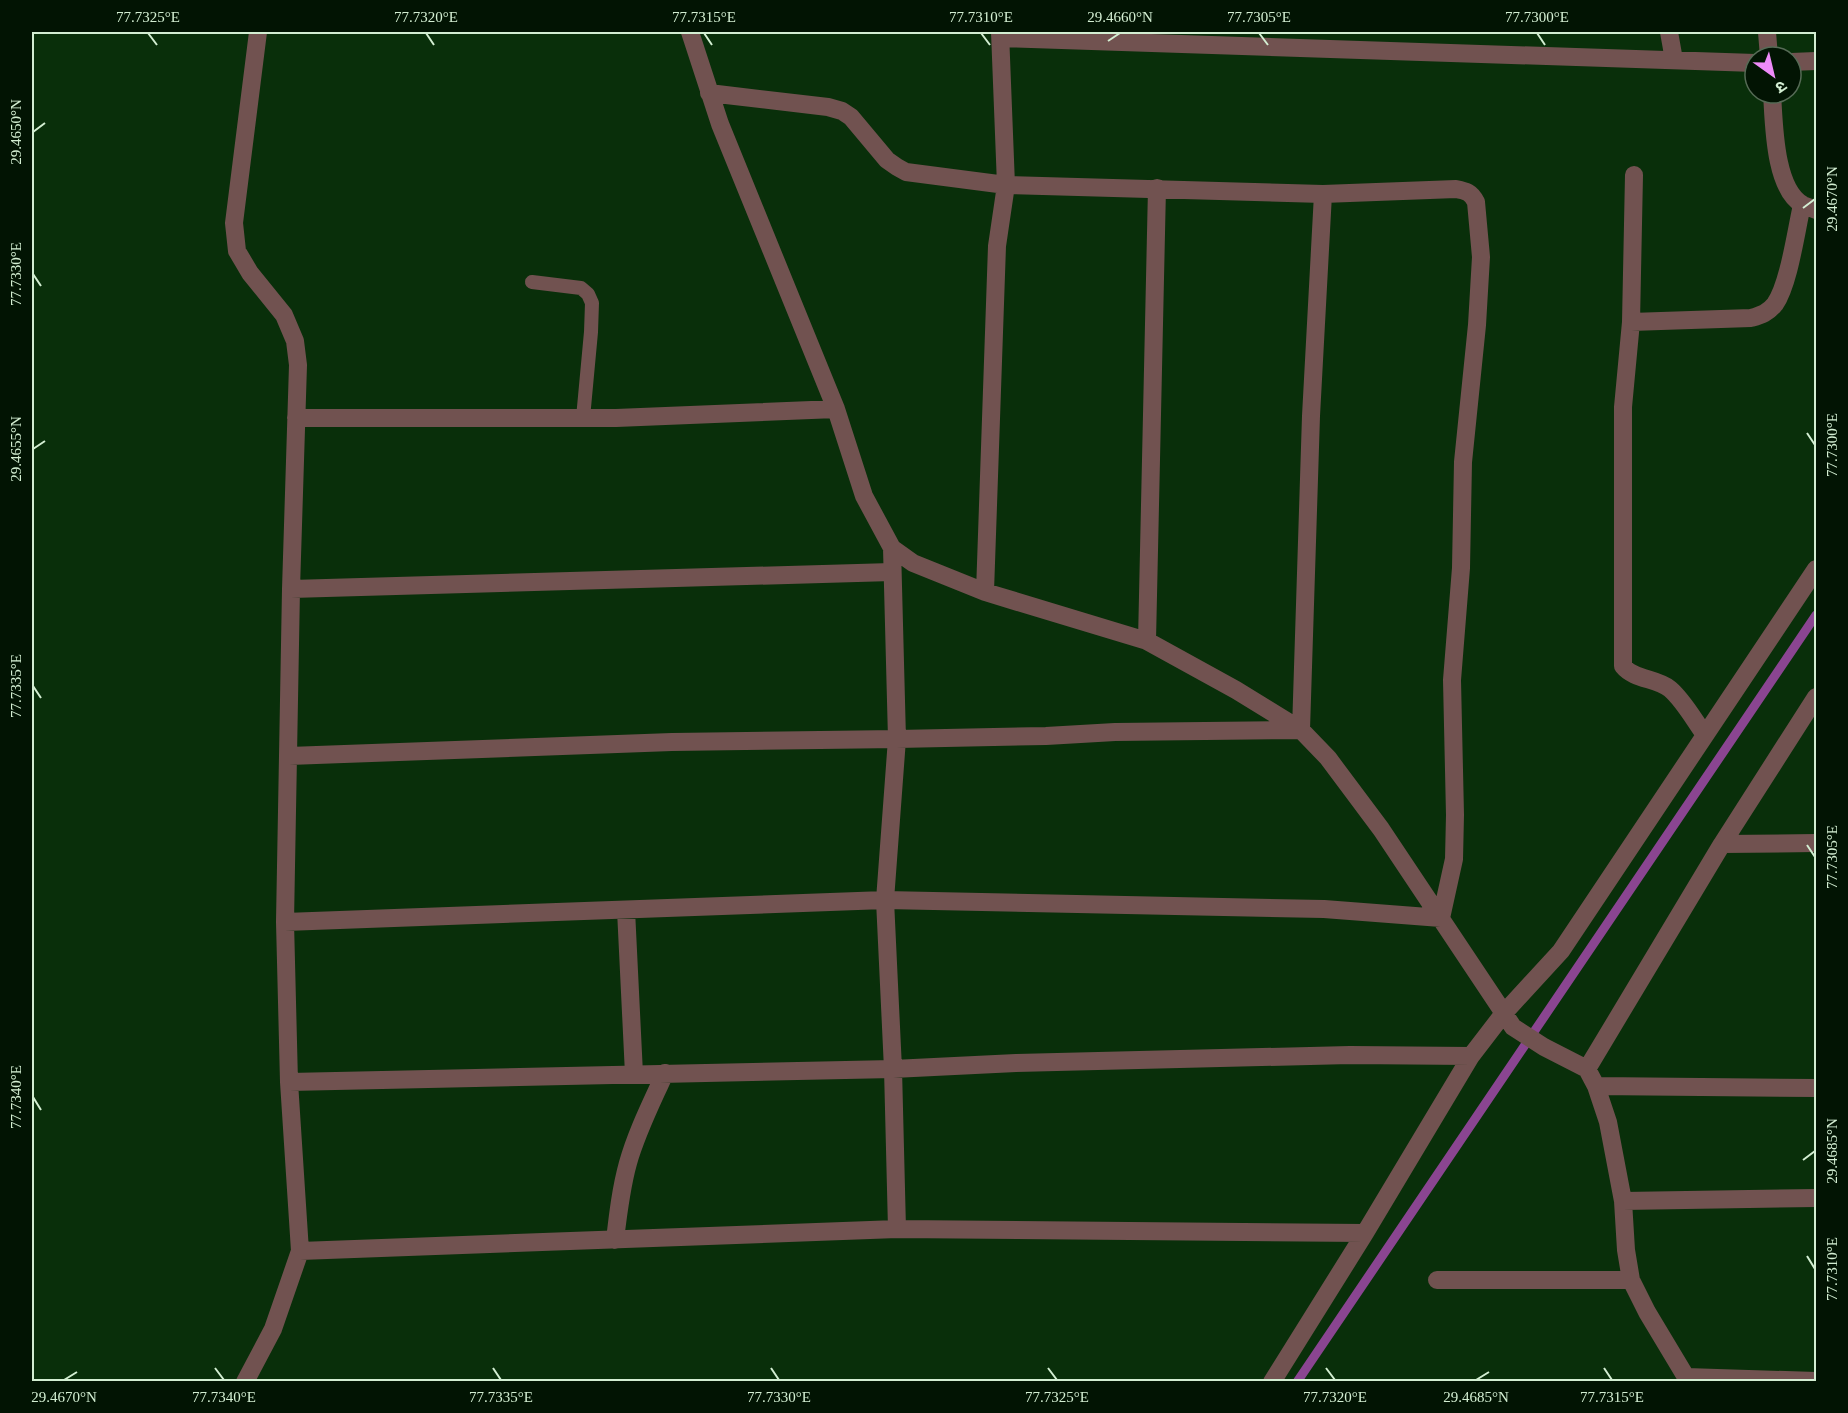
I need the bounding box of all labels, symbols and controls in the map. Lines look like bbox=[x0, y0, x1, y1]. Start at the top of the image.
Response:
text: 77.7325°E bbox=[116, 9, 180, 25]
text: 77.7320°E bbox=[394, 9, 458, 25]
text: 77.7315°E bbox=[672, 9, 736, 25]
text: 77.7310°E bbox=[949, 9, 1013, 25]
text: 29.4660°N bbox=[1087, 9, 1153, 25]
text: 77.7305°E bbox=[1227, 9, 1291, 25]
text: 77.7300°E bbox=[1505, 9, 1569, 25]
north arrow bbox=[1743, 45, 1803, 105]
text: उ bbox=[1772, 77, 1790, 97]
text: 29.4650°N bbox=[8, 99, 24, 165]
text: 29.4670°N bbox=[1824, 166, 1840, 232]
text: 77.7330°E bbox=[8, 242, 24, 306]
text: 77.7300°E bbox=[1824, 413, 1840, 477]
text: 29.4655°N bbox=[8, 416, 24, 482]
text: 77.7335°E bbox=[8, 654, 24, 718]
text: 77.7305°E bbox=[1824, 825, 1840, 889]
text: 77.7340°E bbox=[8, 1065, 24, 1129]
text: 29.4685°N bbox=[1824, 1118, 1840, 1184]
text: 77.7310°E bbox=[1824, 1237, 1840, 1301]
text: 29.4670°N bbox=[31, 1389, 97, 1405]
text: 77.7340°E bbox=[192, 1389, 256, 1405]
text: 77.7335°E bbox=[469, 1389, 533, 1405]
text: 77.7330°E bbox=[747, 1389, 811, 1405]
text: 77.7325°E bbox=[1025, 1389, 1089, 1405]
text: 77.7320°E bbox=[1303, 1389, 1367, 1405]
text: 29.4685°N bbox=[1443, 1389, 1509, 1405]
text: 77.7315°E bbox=[1580, 1389, 1644, 1405]

